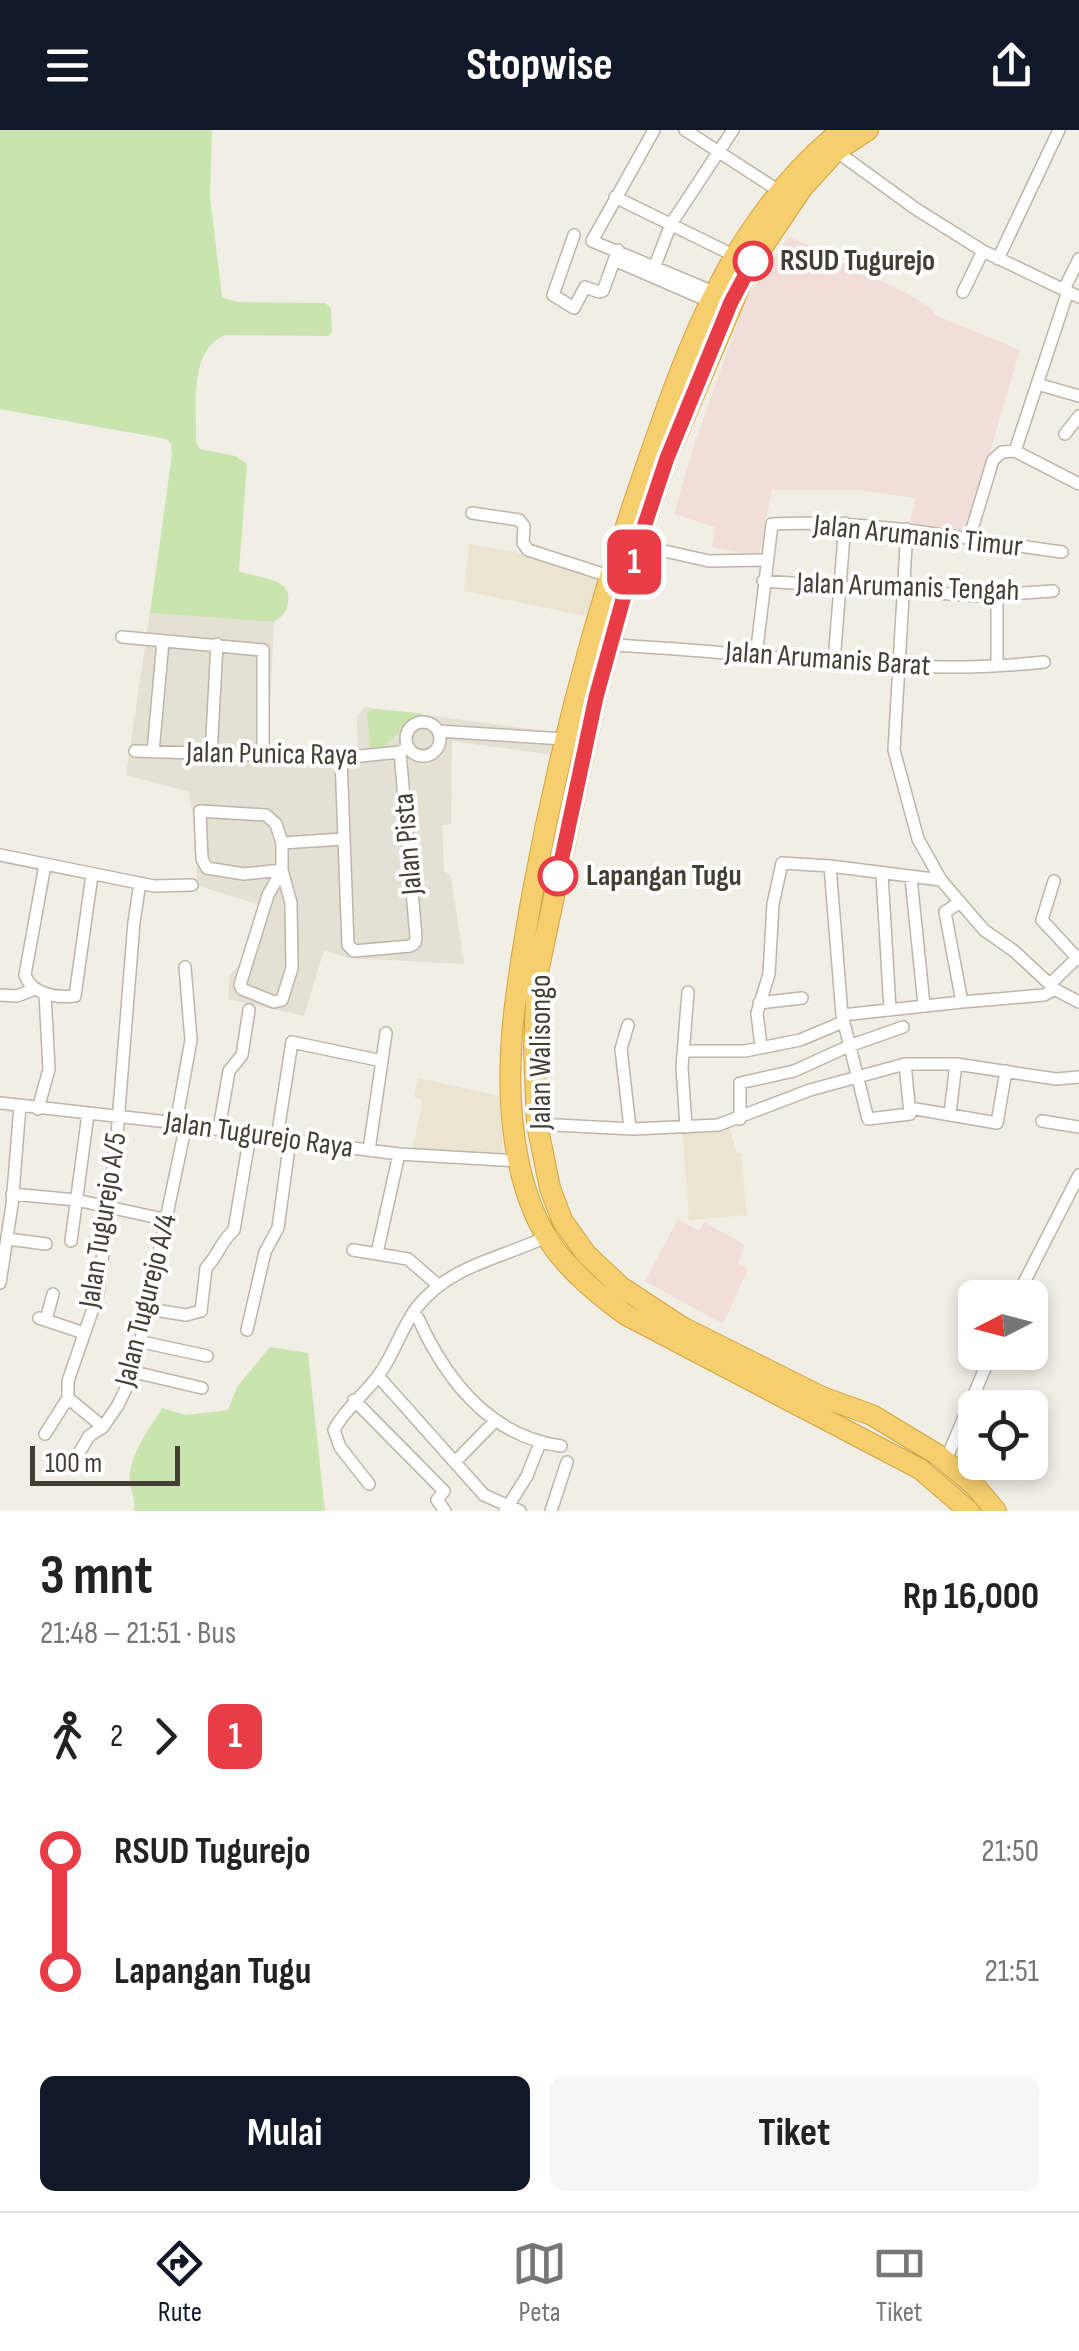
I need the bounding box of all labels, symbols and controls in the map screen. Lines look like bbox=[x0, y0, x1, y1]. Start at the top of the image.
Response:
icon: menu bbox=[40, 38, 95, 93]
text: Stopwise bbox=[466, 38, 613, 93]
icon: share bbox=[984, 38, 1039, 93]
marker: RSUD Tugurejo bbox=[734, 242, 772, 280]
place label: RSUD Tugurejo bbox=[780, 243, 935, 279]
street label: Jalan Arumanis Timur bbox=[811, 507, 1025, 565]
line badge: 1 bbox=[602, 530, 666, 594]
text: 1 bbox=[627, 541, 641, 584]
street label: Jalan Arumanis Tengah bbox=[795, 565, 1020, 609]
street label: Jalan Arumanis Barat bbox=[723, 634, 932, 684]
street label: Jalan Punica Raya bbox=[185, 734, 358, 773]
street label: Jalan Pista bbox=[386, 792, 430, 897]
marker: Lapangan Tugu bbox=[539, 857, 577, 895]
place label: Lapangan Tugu bbox=[586, 858, 742, 894]
street label: Jalan Walisongo bbox=[523, 975, 559, 1130]
street label: Jalan Tugurejo Raya bbox=[162, 1104, 355, 1166]
street label: Jalan Tugurejo A/5 bbox=[71, 1130, 135, 1311]
street label: Jalan Tugurejo A/4 bbox=[107, 1210, 185, 1391]
north arrow bbox=[958, 1280, 1048, 1370]
map controls bbox=[958, 1280, 1048, 1480]
button: locate bbox=[958, 1390, 1048, 1480]
scale bar bbox=[30, 1441, 180, 1486]
text: 100 m bbox=[45, 1447, 102, 1480]
text: 3 mnt bbox=[40, 1543, 153, 1610]
text: Rp 16,000 bbox=[903, 1574, 1039, 1619]
text: 21:48 – 21:51 · Bus bbox=[40, 1614, 236, 1653]
icon: walk bbox=[40, 1709, 95, 1764]
icon: forward bbox=[138, 1709, 193, 1764]
text: 1 bbox=[228, 1715, 242, 1758]
text: 2 bbox=[110, 1717, 123, 1756]
text: RSUD Tugurejo bbox=[114, 1829, 310, 1874]
text: 21:50 bbox=[981, 1832, 1039, 1871]
text: Lapangan Tugu bbox=[114, 1949, 311, 1994]
text: 21:51 bbox=[984, 1952, 1039, 1991]
button: Mulai bbox=[40, 2076, 530, 2191]
button: Tiket bbox=[550, 2076, 1039, 2191]
tab: Rute bbox=[152, 2236, 207, 2329]
tab: Peta bbox=[512, 2236, 567, 2329]
tab: Tiket bbox=[872, 2236, 927, 2329]

